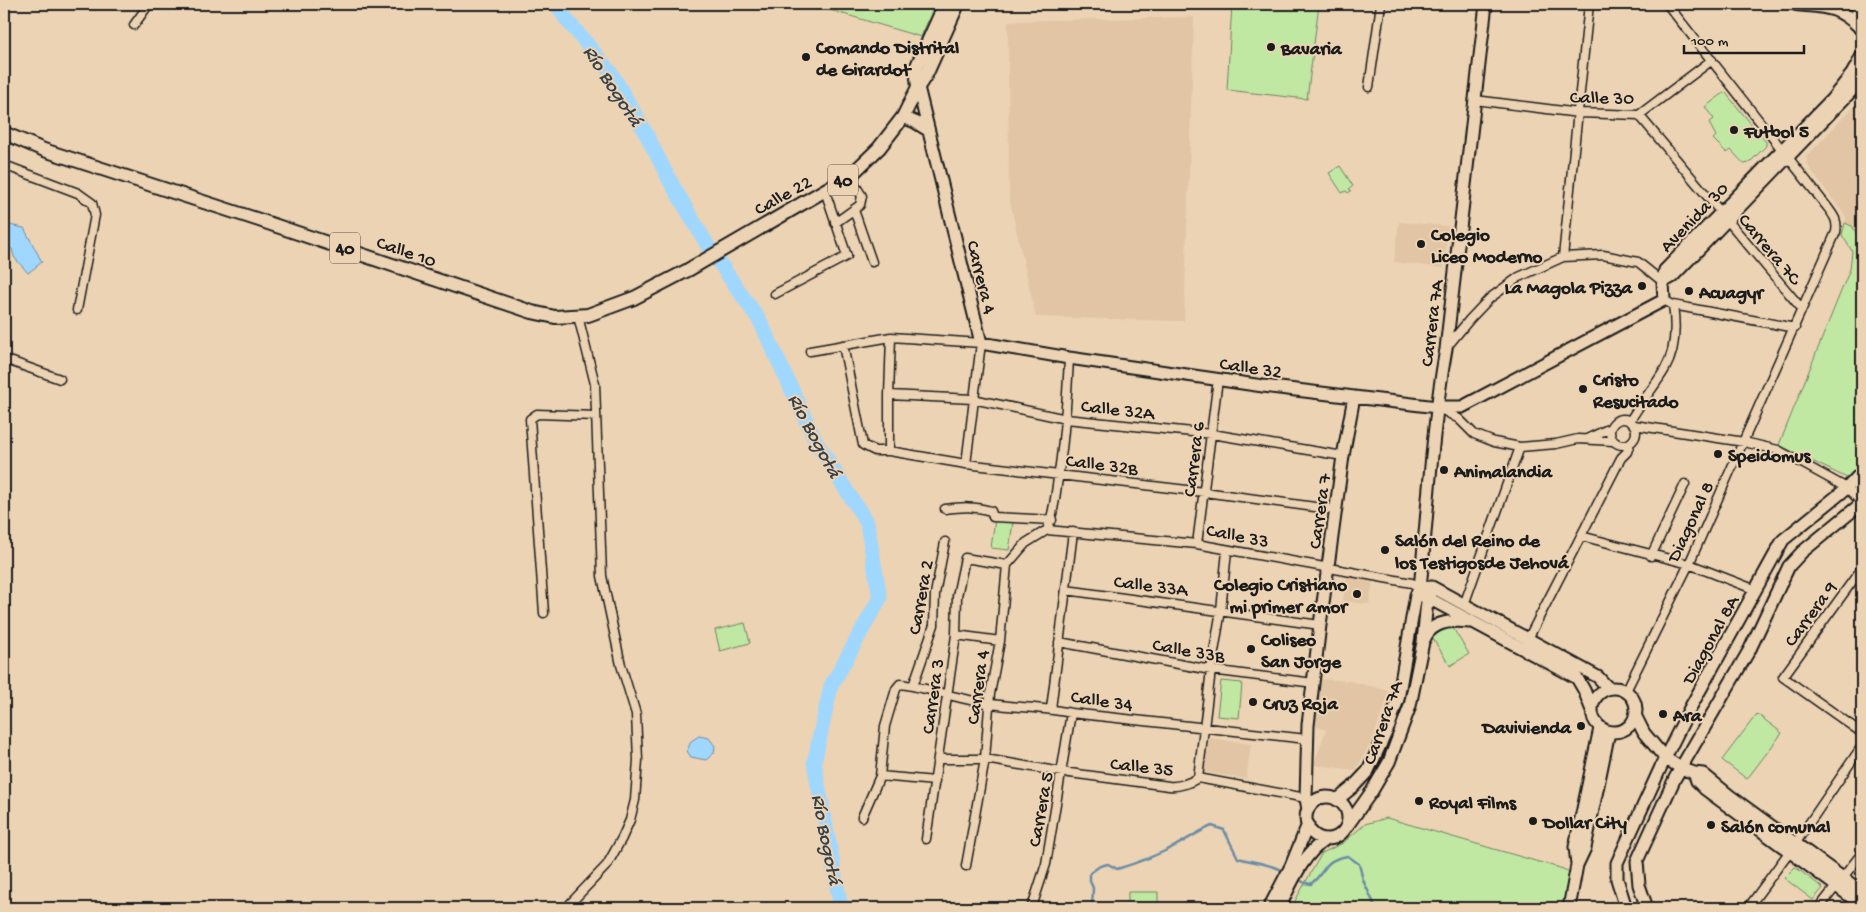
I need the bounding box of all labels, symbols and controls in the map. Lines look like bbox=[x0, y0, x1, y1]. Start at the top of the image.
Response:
scale bar bbox=[1684, 22, 1804, 54]
text: 100 m bbox=[1690, 33, 1729, 51]
place label: Comando Distrital de Girardot bbox=[815, 38, 959, 83]
place label: Bavaria bbox=[1280, 39, 1343, 62]
marker: Bavaria bbox=[1265, 41, 1277, 53]
water label: Río Bogotá bbox=[576, 42, 647, 133]
marker: Comando Distrital de Girardot bbox=[800, 51, 812, 63]
street label: Calle 30 bbox=[1570, 87, 1634, 112]
place label: Futbol 5 bbox=[1743, 122, 1809, 145]
marker: Futbol 5 bbox=[1728, 124, 1740, 136]
road number: 40 bbox=[828, 164, 858, 196]
street label: Calle 22 bbox=[751, 172, 816, 222]
street label: Avenida 30 bbox=[1656, 178, 1735, 259]
street label: Carrera 7C bbox=[1732, 210, 1806, 292]
place label: Colegio Liceo Moderno bbox=[1430, 225, 1542, 270]
road number: 40 bbox=[330, 232, 360, 264]
street label: Calle 10 bbox=[373, 232, 439, 274]
marker: Colegio Liceo Moderno bbox=[1415, 238, 1427, 250]
street label: Carrera 4 bbox=[959, 239, 1000, 317]
street label: Carrera 7A bbox=[1417, 277, 1450, 368]
place label: La Magola Pizza bbox=[1504, 278, 1633, 301]
marker: La Magola Pizza bbox=[1636, 280, 1648, 292]
place label: Acuagyr bbox=[1698, 283, 1765, 306]
marker: Acuagyr bbox=[1683, 285, 1695, 297]
street label: Calle 32 bbox=[1218, 354, 1283, 385]
place label: Cristo Resucitado bbox=[1592, 370, 1679, 415]
marker: Cristo Resucitado bbox=[1577, 383, 1589, 395]
water label: Río Bogotá bbox=[781, 391, 845, 484]
street label: Calle 32A bbox=[1080, 396, 1157, 427]
street label: Carrera 6 bbox=[1179, 420, 1212, 498]
place label: Speidomus bbox=[1728, 446, 1811, 469]
marker: Speidomus bbox=[1712, 448, 1724, 460]
street label: Calle 32B bbox=[1064, 451, 1140, 482]
place label: Animalandia bbox=[1453, 462, 1553, 485]
marker: Animalandia bbox=[1438, 464, 1450, 476]
street label: Carrera 7 bbox=[1305, 471, 1338, 551]
street label: Diagonal 8 bbox=[1663, 478, 1721, 568]
street label: Calle 33 bbox=[1204, 520, 1271, 555]
place label: Salón del Reino de los Testigosde Jehová bbox=[1394, 531, 1570, 576]
marker: Salón del Reino de los Testigosde Jehová bbox=[1379, 544, 1391, 556]
street label: Carrera 2 bbox=[905, 559, 940, 637]
street label: Calle 33A bbox=[1112, 572, 1191, 604]
place label: Colegio Cristiano mi primer amor bbox=[1213, 575, 1349, 620]
street label: Carrera 9 bbox=[1780, 577, 1844, 652]
marker: Colegio Cristiano mi primer amor bbox=[1351, 588, 1363, 600]
street label: Diagonal 8A bbox=[1677, 591, 1747, 691]
place label: Coliseo San Jorge bbox=[1260, 630, 1342, 675]
street label: Calle 33B bbox=[1150, 635, 1228, 670]
marker: Coliseo San Jorge bbox=[1245, 643, 1257, 655]
street label: Carrera 4 bbox=[963, 649, 996, 726]
street label: Carrera 3 bbox=[918, 657, 951, 736]
street label: Carrera 7A bbox=[1359, 677, 1410, 768]
street label: Calle 34 bbox=[1069, 687, 1134, 718]
place label: Cruz Roja bbox=[1262, 694, 1339, 717]
marker: Cruz Roja bbox=[1247, 696, 1259, 708]
place label: Ara bbox=[1672, 706, 1703, 729]
marker: Ara bbox=[1657, 708, 1669, 720]
place label: Davivienda bbox=[1481, 718, 1572, 741]
marker: Davivienda bbox=[1575, 720, 1587, 732]
street label: Calle 35 bbox=[1109, 754, 1174, 783]
street label: Carrera 5 bbox=[1025, 770, 1060, 849]
water label: Río Bogotá bbox=[805, 793, 845, 889]
place label: Royal Films bbox=[1428, 793, 1517, 816]
marker: Royal Films bbox=[1413, 795, 1425, 807]
place label: Dollar City bbox=[1541, 813, 1628, 836]
marker: Dollar City bbox=[1527, 815, 1539, 827]
place label: Salón comunal bbox=[1721, 817, 1830, 840]
marker: Salón comunal bbox=[1705, 819, 1717, 831]

